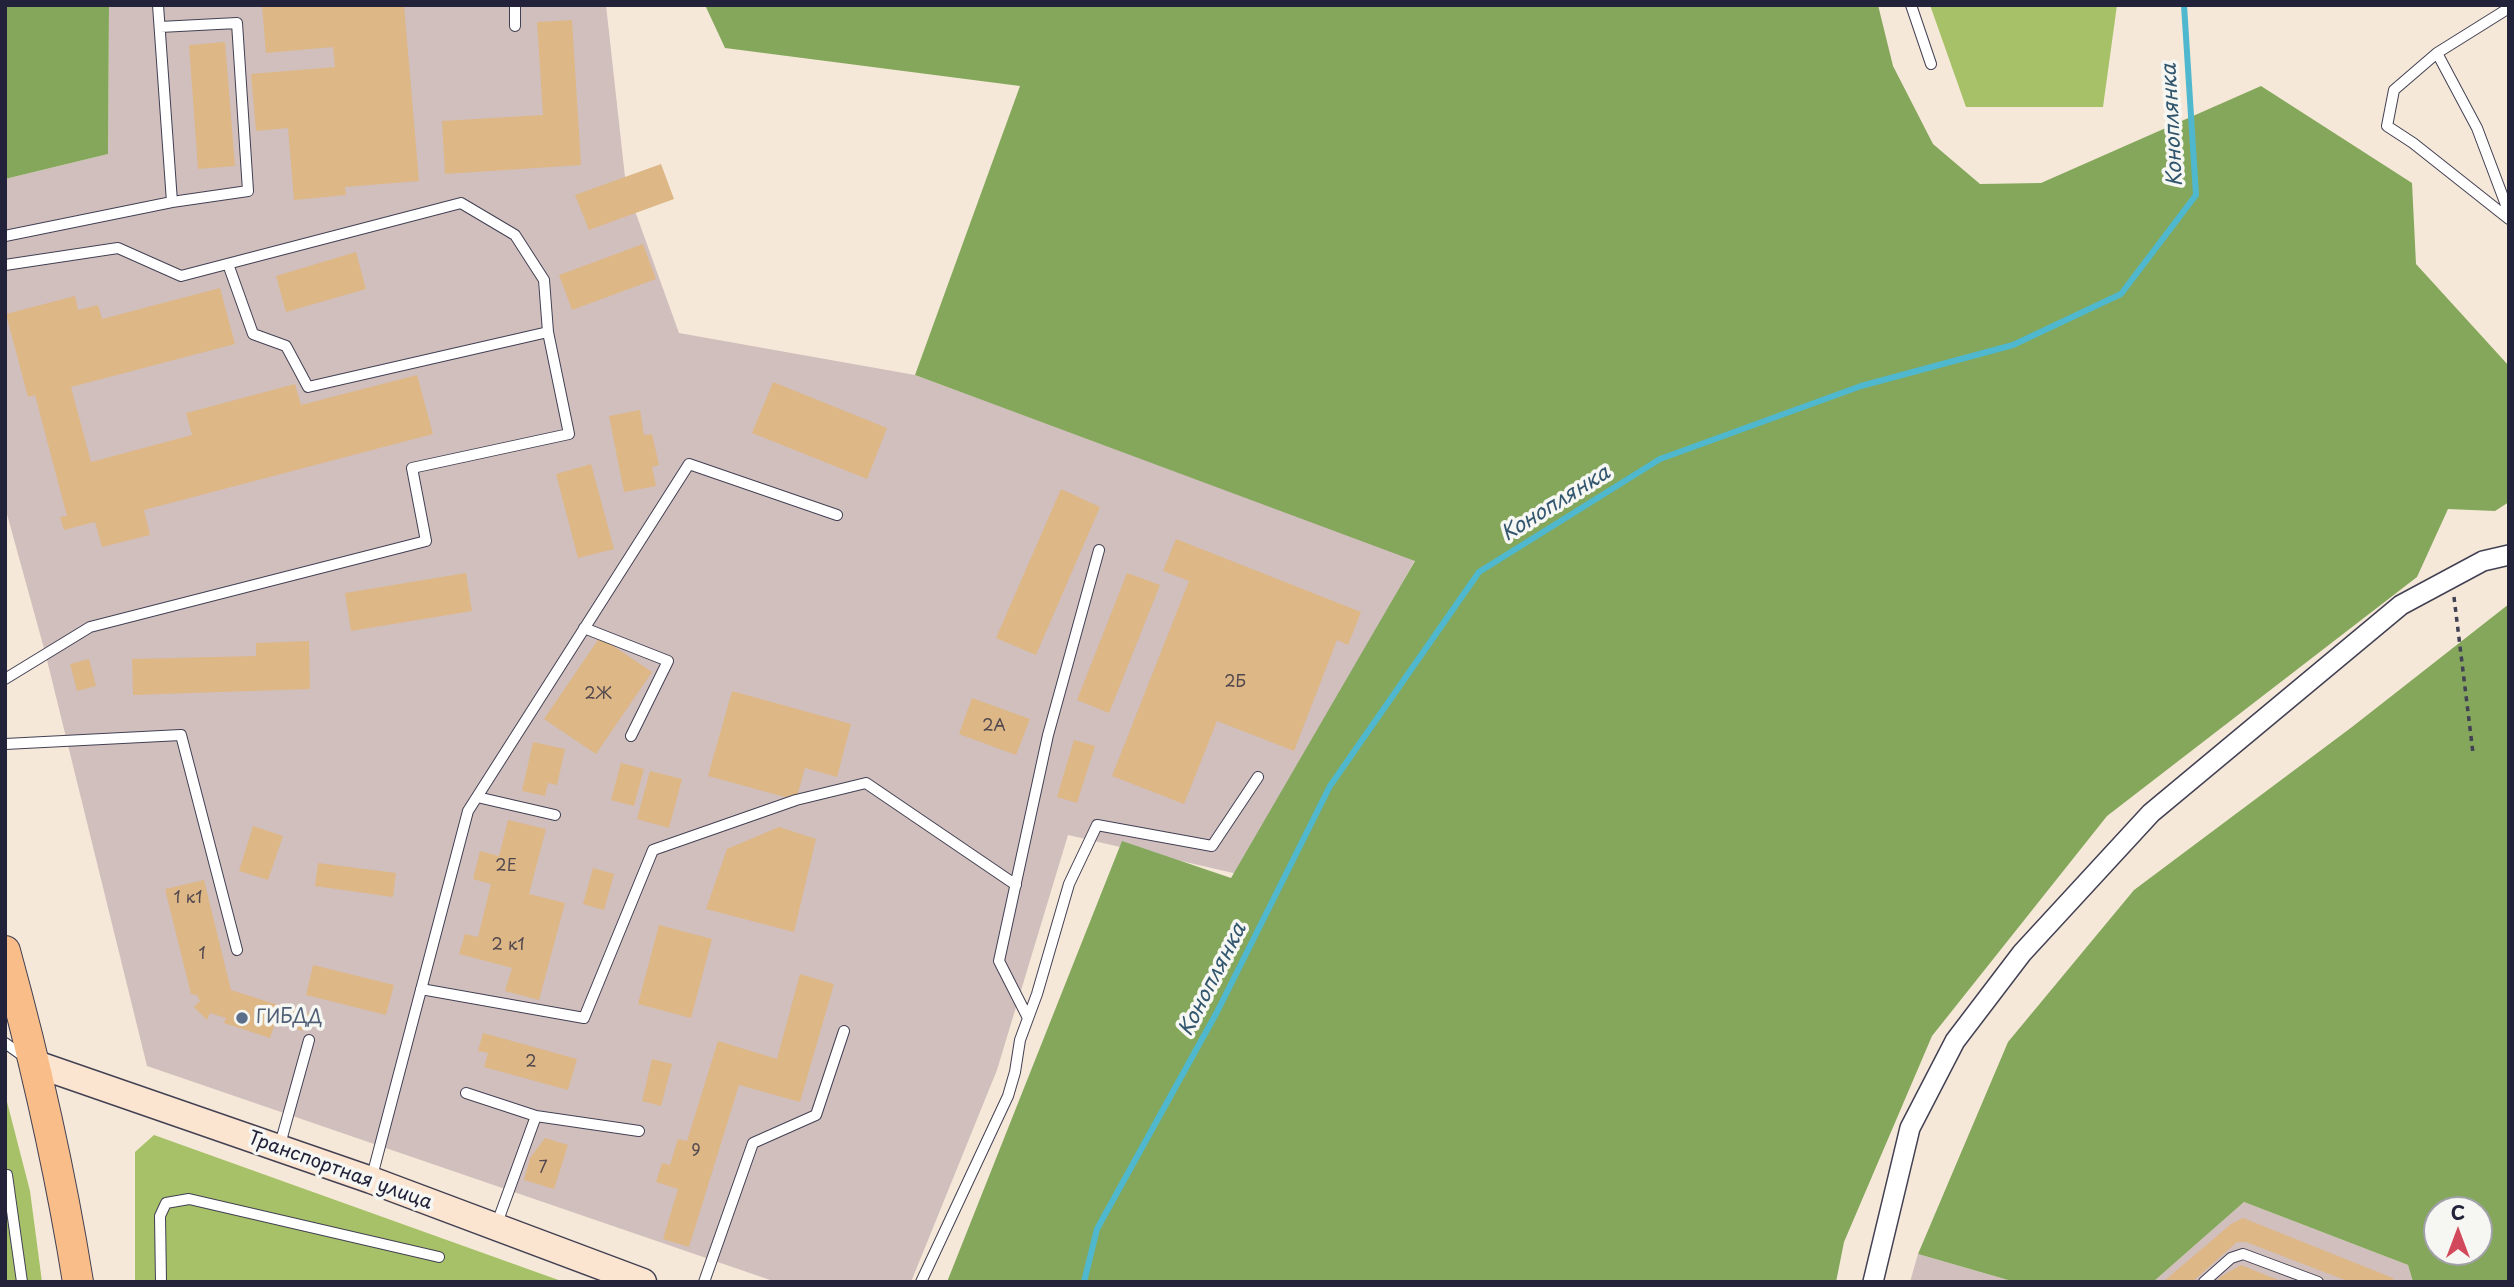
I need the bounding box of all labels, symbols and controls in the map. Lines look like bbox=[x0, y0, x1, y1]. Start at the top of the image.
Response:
water label: Коноплянка bbox=[2157, 63, 2189, 187]
water label: Коноплянка bbox=[1497, 461, 1615, 547]
house number: 2Б bbox=[1224, 673, 1246, 693]
house number: 2Ж bbox=[584, 685, 612, 705]
house number: 2А bbox=[982, 717, 1006, 737]
house number: 2Е bbox=[495, 857, 517, 877]
house number: 1 к1 bbox=[173, 889, 203, 909]
water label: Коноплянка bbox=[1174, 919, 1252, 1041]
house number: 2 к1 bbox=[491, 936, 525, 956]
house number: 1 bbox=[198, 945, 206, 965]
place label: ГИБДД bbox=[256, 1007, 322, 1029]
marker: ГИБДД bbox=[234, 1010, 250, 1026]
house number: 2 bbox=[525, 1053, 537, 1073]
street label: Транспортная улица bbox=[245, 1127, 435, 1215]
house number: 9 bbox=[691, 1142, 701, 1162]
house number: 7 bbox=[538, 1159, 548, 1179]
north arrow bbox=[2423, 1196, 2493, 1266]
text: С bbox=[2451, 1198, 2465, 1226]

